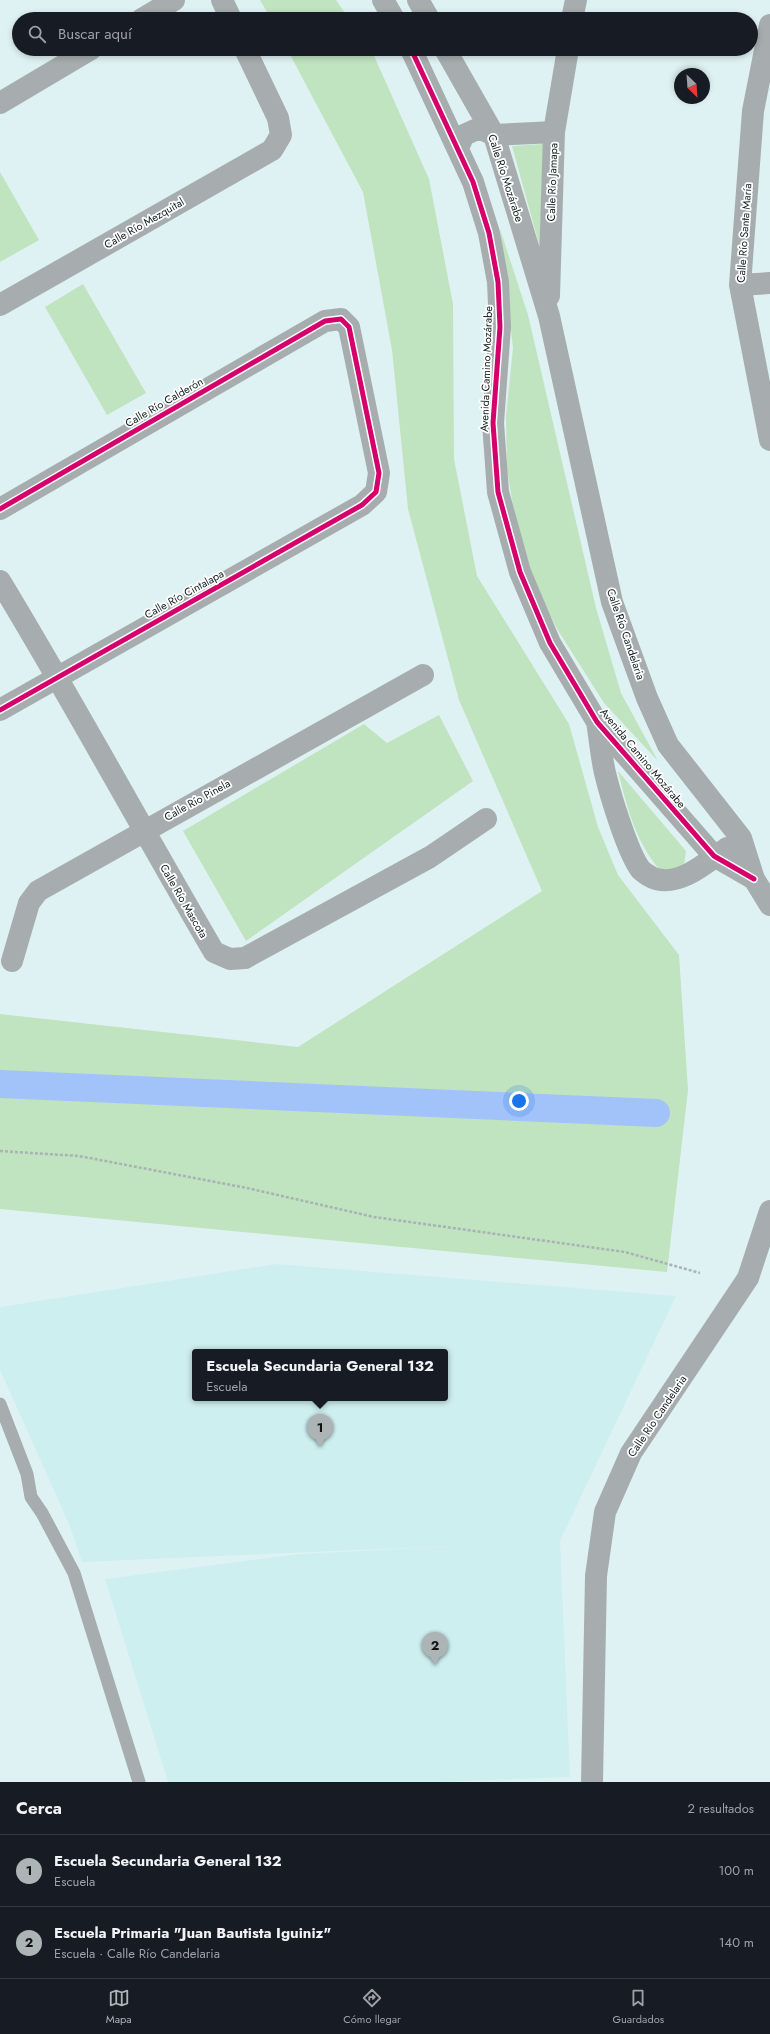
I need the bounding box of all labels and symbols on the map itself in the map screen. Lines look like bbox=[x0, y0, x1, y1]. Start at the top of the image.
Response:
north arrow bbox=[674, 68, 710, 104]
street label: Calle Río Mozárabe bbox=[484, 132, 528, 224]
street label: Calle Río Jamapa bbox=[543, 142, 561, 222]
street label: Calle Río Santa María bbox=[733, 183, 755, 283]
street label: Calle Río Mezquital bbox=[101, 194, 187, 252]
street label: Avenida Camino Mozárabe bbox=[476, 305, 496, 432]
street label: Calle Río Calderón bbox=[122, 373, 206, 431]
street label: Calle Río Cintalapa bbox=[141, 566, 227, 622]
street label: Calle Río Candelaria bbox=[603, 586, 649, 682]
street label: Avenida Camino Mozárabe bbox=[596, 705, 690, 812]
street label: Calle Río Pinela bbox=[161, 775, 233, 825]
street label: Calle Río Mascota bbox=[156, 861, 212, 941]
your location bbox=[509, 1091, 529, 1111]
street label: Calle Río Candelaria bbox=[624, 1372, 690, 1460]
pin: 1 bbox=[307, 1414, 333, 1447]
pin: 2 bbox=[422, 1632, 448, 1665]

